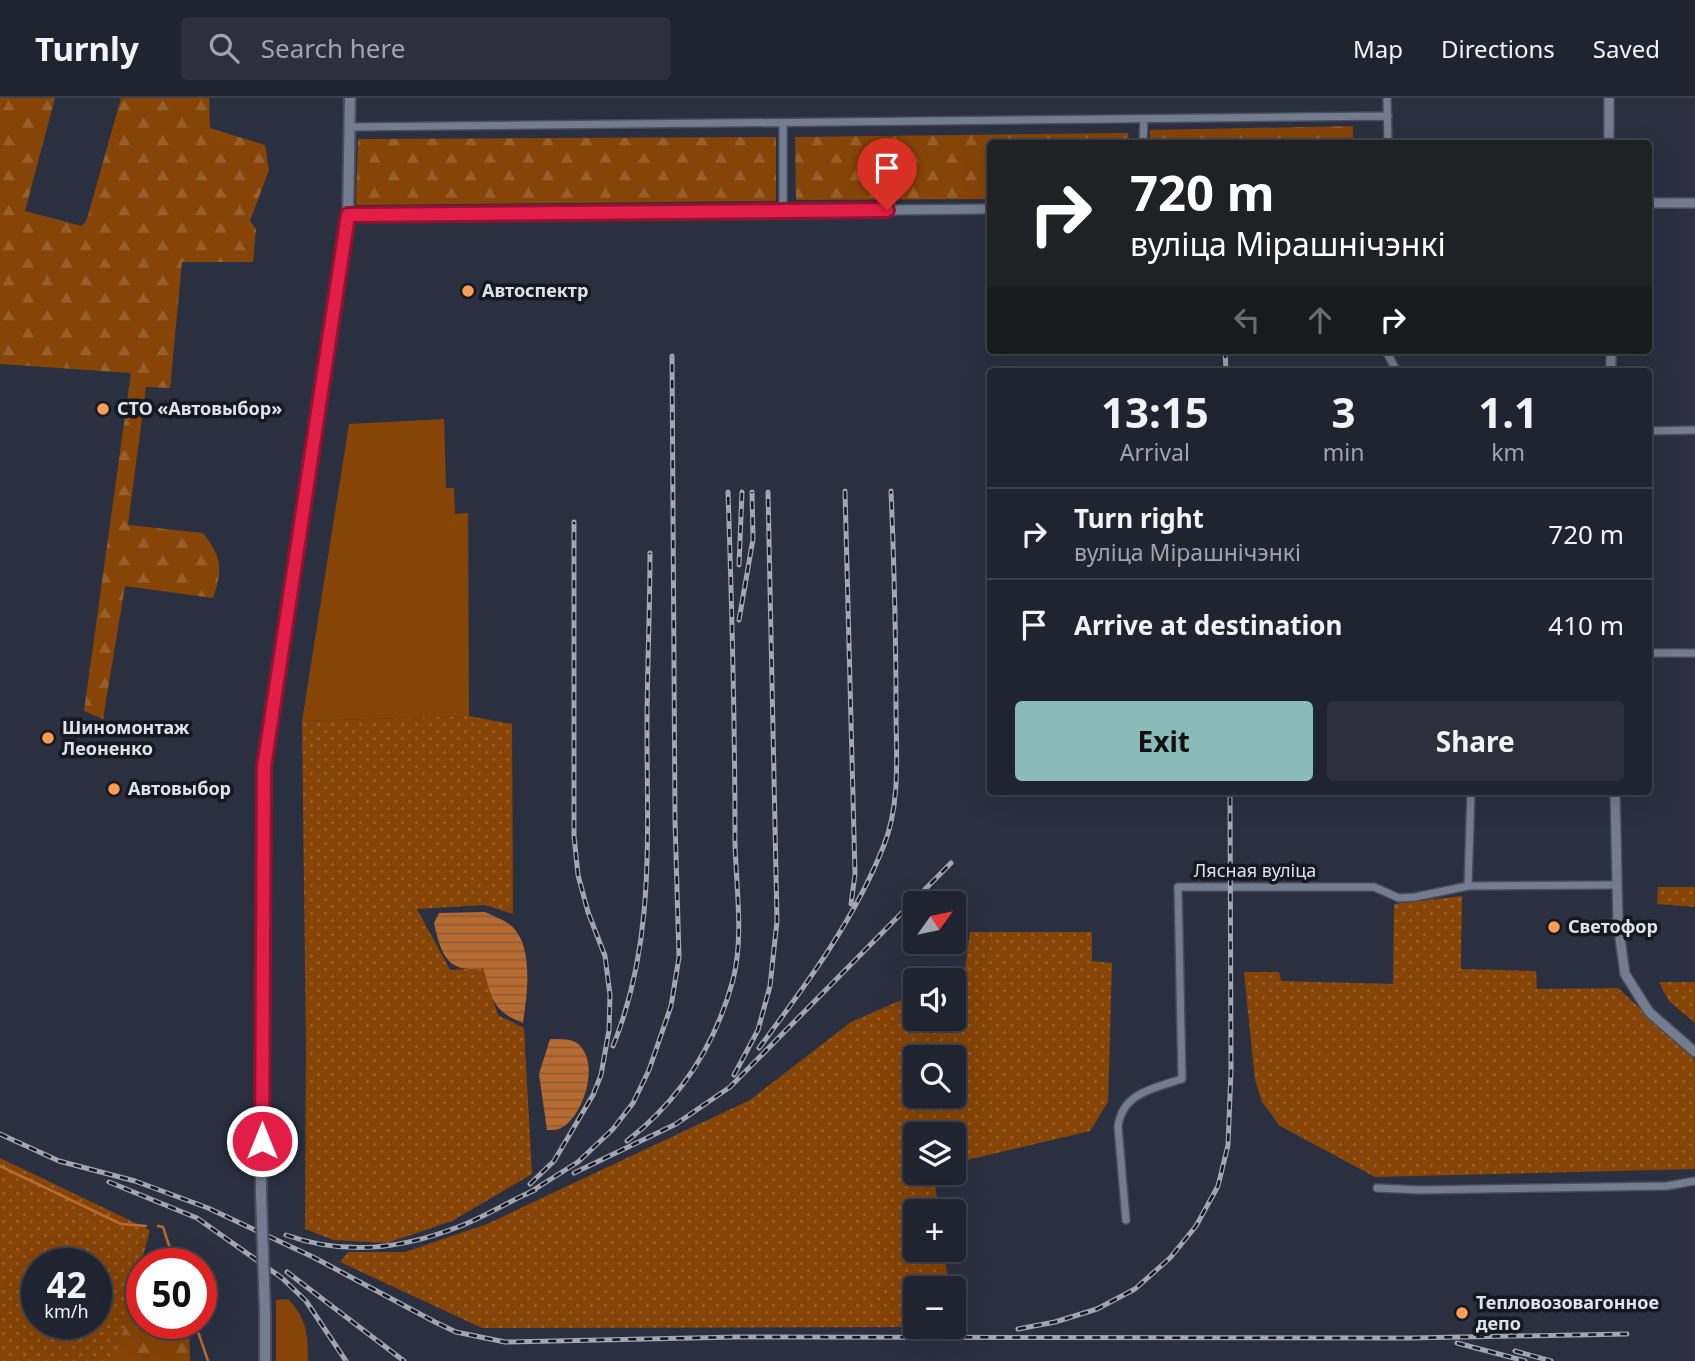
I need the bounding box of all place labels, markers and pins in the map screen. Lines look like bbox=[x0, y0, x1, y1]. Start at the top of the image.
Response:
pin bbox=[857, 138, 917, 210]
place label: Автоспектр bbox=[482, 278, 588, 302]
marker: Автоспектр bbox=[460, 283, 476, 299]
place label: СТО «Автовыбор» bbox=[117, 396, 282, 420]
marker: СТО «Автовыбор» bbox=[95, 401, 111, 417]
place label: Шиномонтаж Леоненко bbox=[62, 715, 190, 760]
marker: Шиномонтаж Леоненко bbox=[40, 730, 56, 746]
place label: Автовыбор bbox=[128, 776, 231, 800]
marker: Автовыбор bbox=[106, 781, 122, 797]
place label: Светофор bbox=[1568, 914, 1658, 938]
marker: Светофор bbox=[1546, 919, 1562, 935]
place label: Тепловозовагонное депо bbox=[1476, 1290, 1659, 1335]
marker: Тепловозовагонное депо bbox=[1454, 1305, 1470, 1321]

